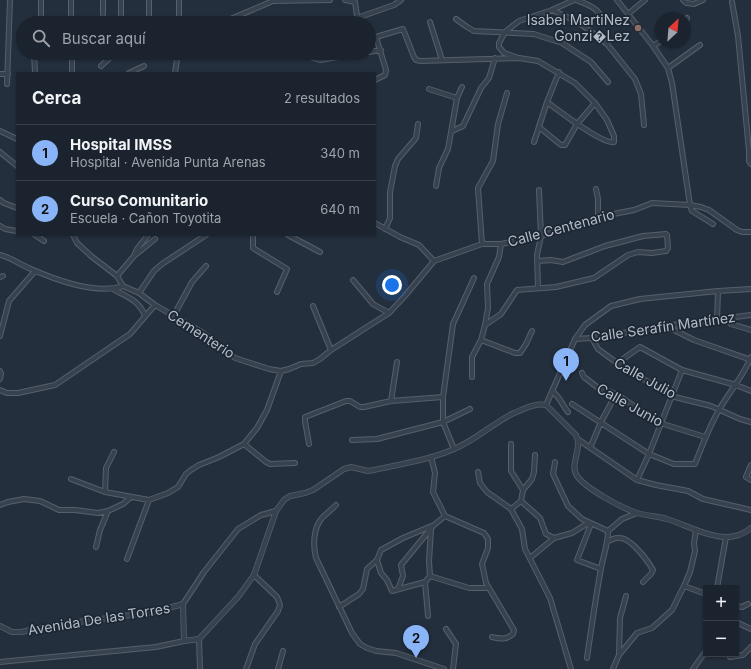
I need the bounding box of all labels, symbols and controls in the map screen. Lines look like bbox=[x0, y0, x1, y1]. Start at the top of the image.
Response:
place label: Isabel MartiNez Gonzi�Lez bbox=[527, 11, 630, 44]
north arrow bbox=[655, 12, 691, 48]
search box bbox=[16, 16, 376, 60]
marker: Isabel MartiNez Gonzi�Lez bbox=[633, 23, 643, 33]
icon: search bbox=[30, 27, 52, 49]
text: Buscar aquí bbox=[62, 29, 146, 48]
text: Cerca bbox=[32, 88, 81, 108]
text: 2 resultados bbox=[284, 90, 360, 106]
text: Hospital IMSS bbox=[70, 135, 172, 154]
text: 1 bbox=[42, 145, 48, 161]
text: 340 m bbox=[320, 145, 360, 161]
text: Hospital · Avenida Punta Arenas bbox=[70, 154, 266, 170]
text: Curso Comunitario bbox=[70, 191, 208, 210]
text: 2 bbox=[41, 201, 49, 217]
text: 640 m bbox=[320, 201, 360, 217]
street label: Calle Centenario bbox=[506, 205, 616, 250]
text: Escuela · Cañon Toyotita bbox=[70, 210, 221, 226]
your location bbox=[382, 275, 402, 295]
street label: Cementerio bbox=[164, 305, 238, 362]
street label: Calle Serafín Martínez bbox=[589, 308, 736, 345]
pin: 1 bbox=[553, 348, 579, 381]
street label: Calle Julio bbox=[611, 354, 679, 402]
street label: Calle Junio bbox=[594, 379, 666, 430]
map controls bbox=[703, 585, 739, 657]
button: + bbox=[703, 585, 739, 621]
street label: Avenida De las Torres bbox=[27, 599, 171, 638]
button: − bbox=[703, 621, 739, 657]
pin: 2 bbox=[403, 625, 429, 658]

